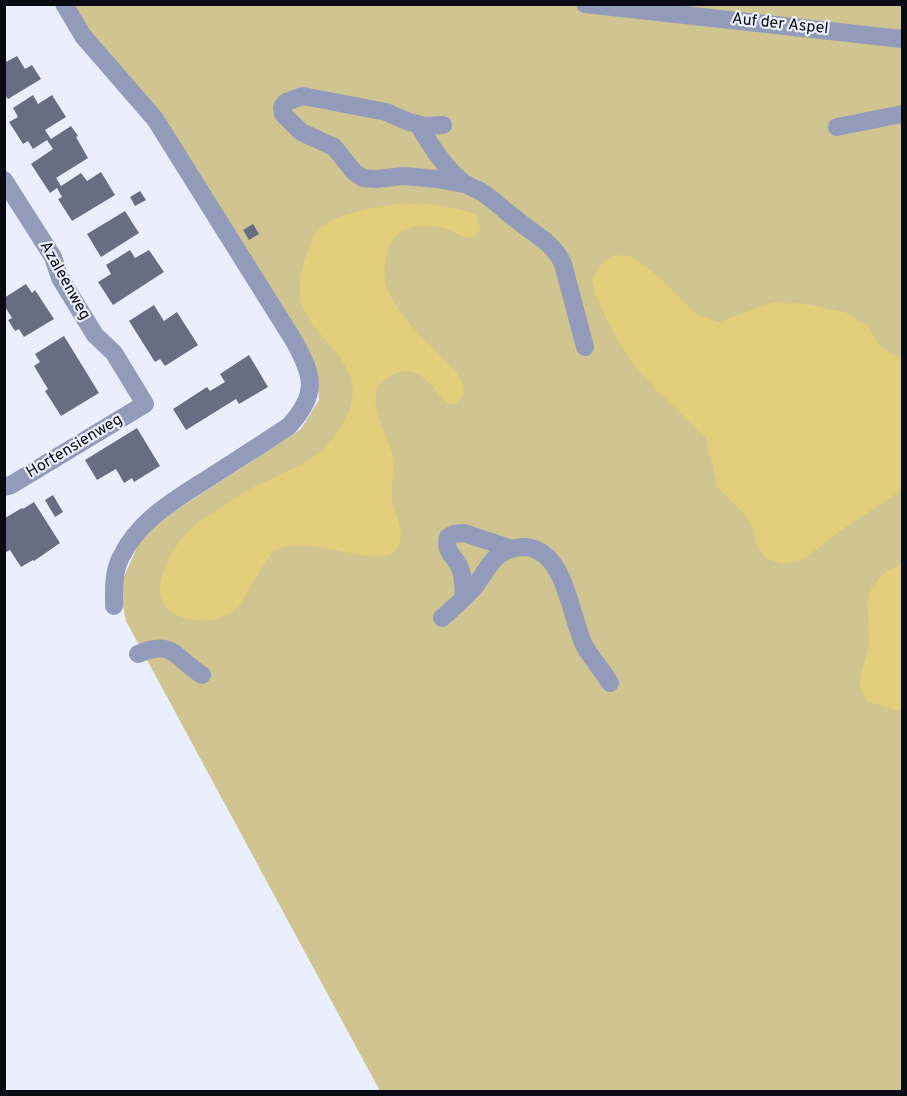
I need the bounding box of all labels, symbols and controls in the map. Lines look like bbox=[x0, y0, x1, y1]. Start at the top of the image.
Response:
street label: Auf der Aspel bbox=[731, 10, 829, 40]
street label: Azaleenweg bbox=[34, 238, 94, 324]
street label: Hortensienweg bbox=[24, 411, 126, 483]

